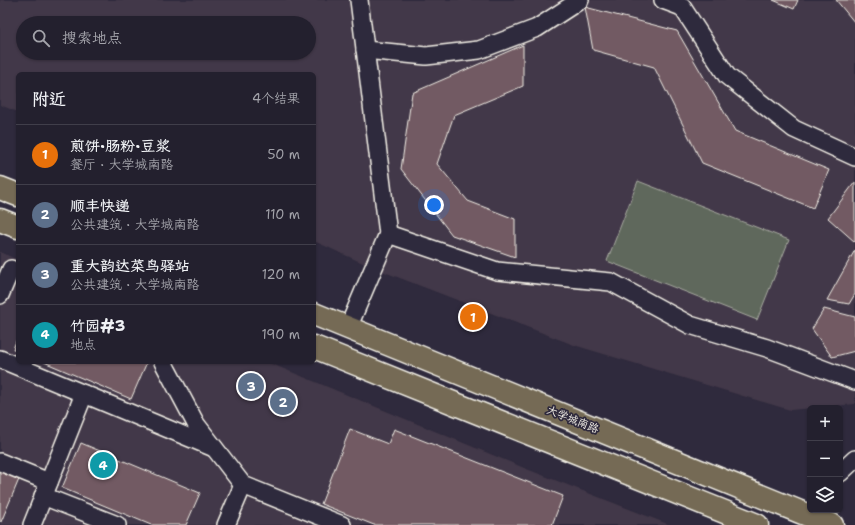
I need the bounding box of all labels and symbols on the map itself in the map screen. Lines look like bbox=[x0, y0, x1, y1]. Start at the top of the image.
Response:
your location bbox=[424, 195, 444, 215]
pin: 1 bbox=[460, 302, 486, 332]
pin: 3 bbox=[238, 371, 264, 401]
pin: 2 bbox=[270, 387, 296, 417]
street label: 大学城南路 bbox=[545, 402, 601, 437]
pin: 4 bbox=[90, 450, 116, 480]

